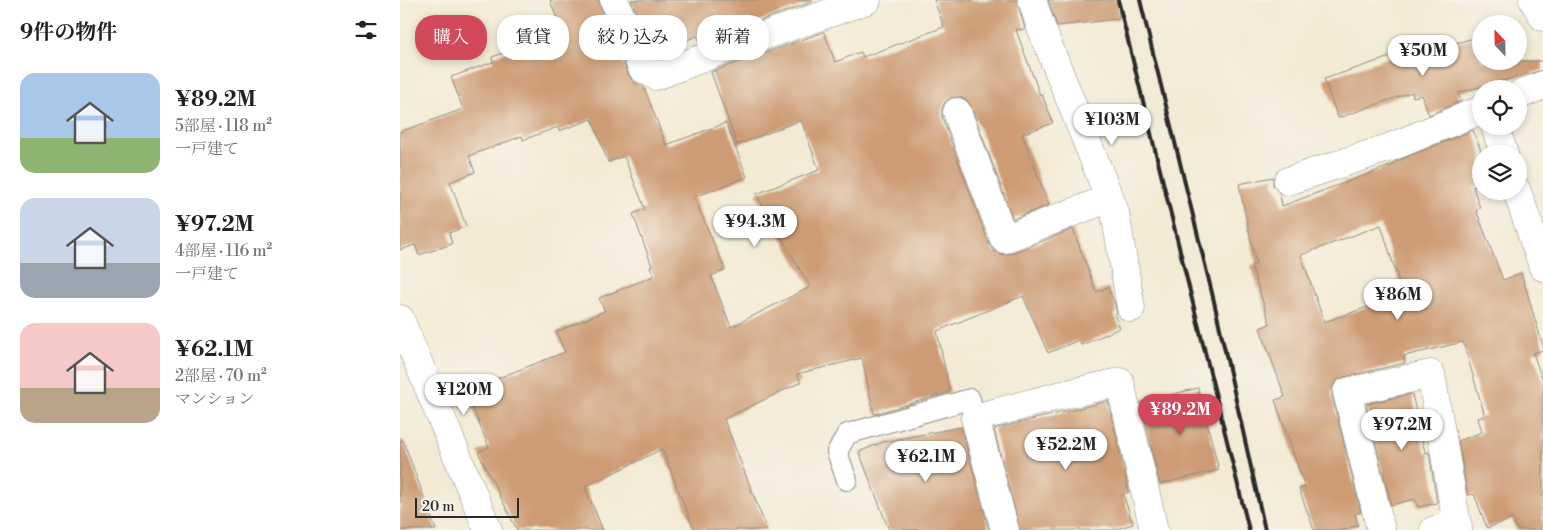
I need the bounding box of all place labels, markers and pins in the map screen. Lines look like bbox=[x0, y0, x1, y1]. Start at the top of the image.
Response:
pin: ¥50M bbox=[1393, 34, 1453, 77]
pin: ¥103M bbox=[1077, 104, 1147, 146]
pin: ¥94.3M bbox=[714, 206, 796, 248]
pin: ¥86M bbox=[1368, 278, 1428, 321]
pin: ¥120M bbox=[429, 374, 499, 416]
pin: ¥89.2M bbox=[1139, 394, 1221, 436]
pin: ¥97.2M bbox=[1361, 408, 1443, 451]
pin: ¥52.2M bbox=[1025, 428, 1107, 471]
pin: ¥62.1M bbox=[885, 440, 967, 483]

